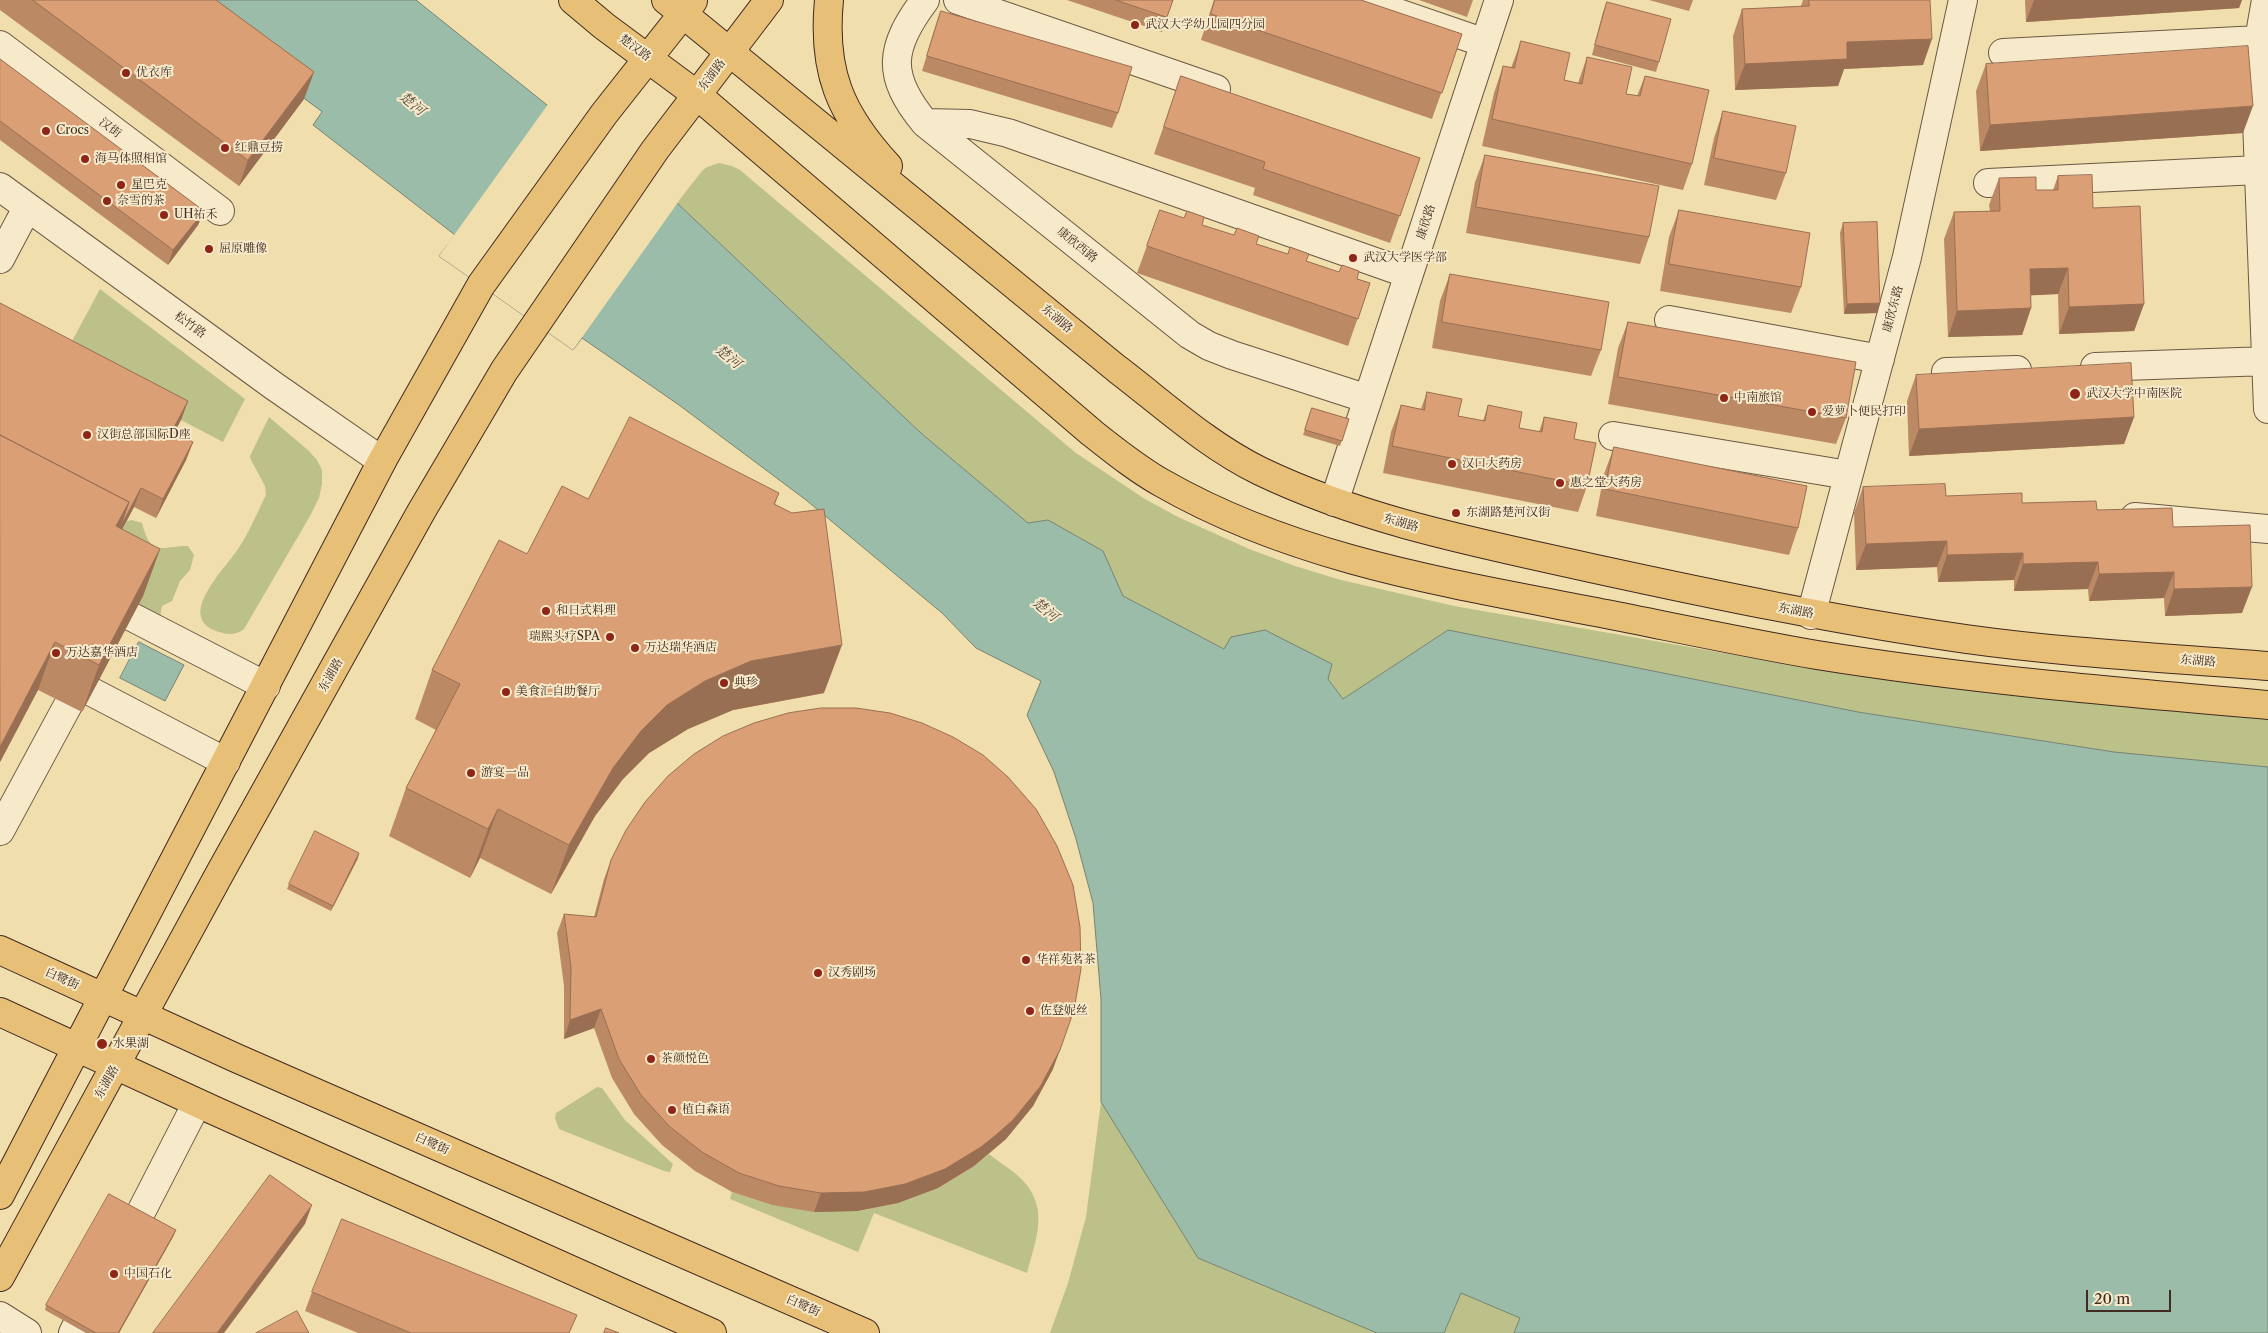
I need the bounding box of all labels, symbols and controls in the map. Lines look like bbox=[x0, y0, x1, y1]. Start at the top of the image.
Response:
place label: 武汉大学幼儿园四分园 bbox=[1145, 18, 1265, 32]
marker: 武汉大学幼儿园四分园 bbox=[1129, 19, 1141, 31]
street label: 楚汉路 bbox=[616, 32, 654, 64]
street label: 东湖路 bbox=[695, 56, 729, 94]
place label: 优衣库 bbox=[136, 66, 172, 80]
marker: 优衣库 bbox=[120, 67, 132, 79]
water label: 楚河 bbox=[396, 89, 428, 119]
street label: 汉街 bbox=[96, 115, 124, 141]
place label: Crocs bbox=[56, 124, 89, 138]
marker: Crocs bbox=[40, 125, 52, 137]
place label: 红鼎豆捞 bbox=[235, 141, 283, 155]
marker: 红鼎豆捞 bbox=[219, 142, 231, 154]
place label: 海马体照相馆 bbox=[95, 152, 167, 166]
marker: 海马体照相馆 bbox=[79, 153, 91, 165]
place label: 星巴克 bbox=[131, 178, 167, 192]
marker: 星巴克 bbox=[115, 179, 127, 191]
place label: 奈雪的茶 bbox=[117, 194, 165, 208]
marker: 奈雪的茶 bbox=[101, 195, 113, 207]
street label: 康欣路 bbox=[1414, 203, 1438, 241]
place label: UH祐禾 bbox=[174, 208, 218, 222]
marker: UH祐禾 bbox=[158, 209, 170, 221]
street label: 康欣西路 bbox=[1054, 224, 1100, 266]
place label: 屈原雕像 bbox=[219, 242, 267, 256]
marker: 屈原雕像 bbox=[203, 243, 215, 255]
place label: 武汉大学医学部 bbox=[1363, 251, 1447, 265]
marker: 武汉大学医学部 bbox=[1347, 252, 1359, 264]
street label: 康欣东路 bbox=[1880, 284, 1906, 334]
street label: 东湖路 bbox=[1039, 302, 1075, 336]
street label: 松竹路 bbox=[171, 309, 209, 341]
water label: 楚河 bbox=[712, 342, 744, 372]
marker: 武汉大学中南医院 bbox=[2068, 387, 2082, 401]
place label: 武汉大学中南医院 bbox=[2086, 387, 2182, 401]
place label: 中南旅馆 bbox=[1734, 391, 1782, 405]
marker: 中南旅馆 bbox=[1718, 392, 1730, 404]
place label: 爱萝卜便民打印 bbox=[1822, 405, 1906, 419]
marker: 爱萝卜便民打印 bbox=[1806, 406, 1818, 418]
place label: 汉街总部国际D座 bbox=[97, 428, 191, 442]
marker: 汉街总部国际D座 bbox=[81, 429, 93, 441]
place label: 汉口大药房 bbox=[1462, 457, 1522, 471]
marker: 汉口大药房 bbox=[1446, 458, 1458, 470]
place label: 惠之堂大药房 bbox=[1570, 476, 1642, 490]
marker: 惠之堂大药房 bbox=[1554, 477, 1566, 489]
place label: 东湖路楚河汉街 bbox=[1466, 506, 1550, 520]
marker: 东湖路楚河汉街 bbox=[1450, 507, 1462, 519]
street label: 东湖路 bbox=[1382, 511, 1420, 535]
water label: 楚河 bbox=[1029, 595, 1061, 625]
street label: 东湖路 bbox=[1777, 600, 1815, 622]
place label: 和日式料理 bbox=[556, 604, 616, 618]
marker: 和日式料理 bbox=[540, 605, 552, 617]
place label: 瑞熙头疗SPA bbox=[529, 630, 600, 644]
marker: 瑞熙头疗SPA bbox=[604, 631, 616, 643]
place label: 万达瑞华酒店 bbox=[645, 641, 717, 655]
marker: 万达瑞华酒店 bbox=[629, 642, 641, 654]
place label: 万达嘉华酒店 bbox=[66, 646, 138, 660]
marker: 万达嘉华酒店 bbox=[50, 647, 62, 659]
street label: 东湖路 bbox=[2179, 652, 2217, 670]
street label: 东湖路 bbox=[316, 656, 346, 694]
place label: 典珍 bbox=[734, 676, 758, 690]
marker: 典珍 bbox=[718, 677, 730, 689]
place label: 美食汇自助餐厅 bbox=[516, 685, 600, 699]
marker: 美食汇自助餐厅 bbox=[500, 686, 512, 698]
place label: 游宴一品 bbox=[481, 766, 529, 780]
marker: 游宴一品 bbox=[465, 767, 477, 779]
place label: 华祥苑茗茶 bbox=[1036, 953, 1096, 967]
marker: 华祥苑茗茶 bbox=[1020, 954, 1032, 966]
street label: 白鹭街 bbox=[43, 965, 81, 993]
place label: 汉秀剧场 bbox=[828, 966, 876, 980]
marker: 汉秀剧场 bbox=[812, 967, 824, 979]
place label: 佐登妮丝 bbox=[1040, 1004, 1088, 1018]
marker: 佐登妮丝 bbox=[1024, 1005, 1036, 1017]
marker: 水果湖 bbox=[95, 1037, 109, 1051]
place label: 水果湖 bbox=[113, 1037, 149, 1051]
place label: 茶颜悦色 bbox=[661, 1052, 709, 1066]
marker: 茶颜悦色 bbox=[645, 1053, 657, 1065]
street label: 东湖路 bbox=[92, 1063, 122, 1101]
place label: 植白森语 bbox=[682, 1103, 730, 1117]
marker: 植白森语 bbox=[666, 1104, 678, 1116]
street label: 白鹭街 bbox=[413, 1130, 451, 1158]
place label: 中国石化 bbox=[124, 1267, 172, 1281]
marker: 中国石化 bbox=[108, 1268, 120, 1280]
scale bar bbox=[2088, 1280, 2173, 1312]
text: 20 m bbox=[2094, 1289, 2130, 1308]
street label: 白鹭街 bbox=[784, 1292, 822, 1320]

